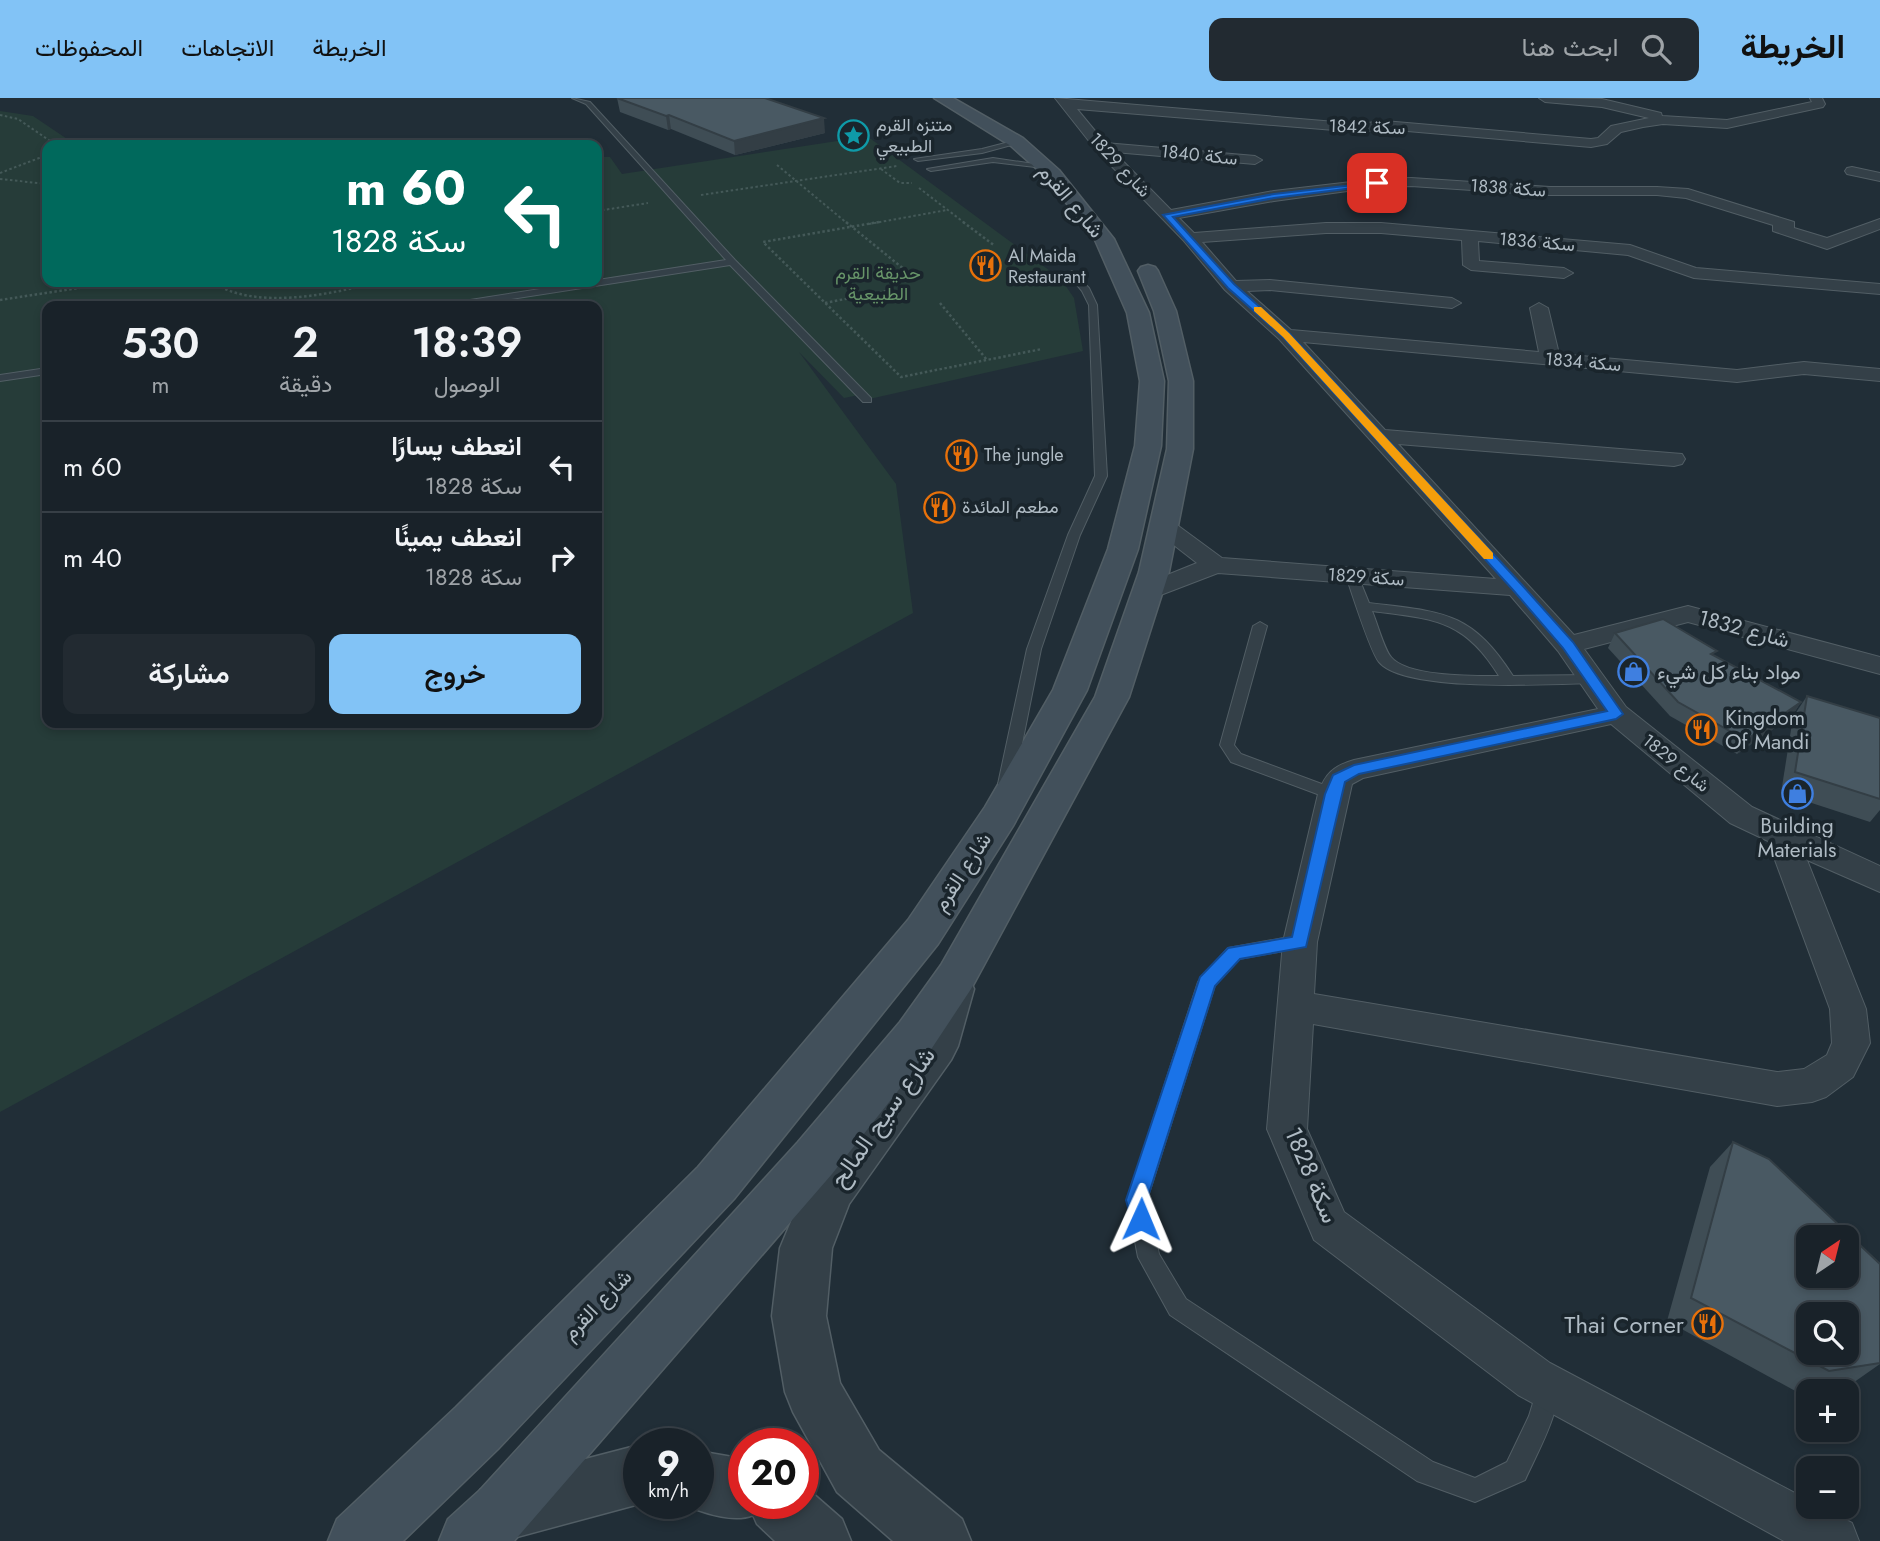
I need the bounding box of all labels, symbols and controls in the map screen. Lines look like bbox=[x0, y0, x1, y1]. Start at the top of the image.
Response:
search box bbox=[1209, 18, 1699, 81]
text: الخريطة bbox=[1741, 23, 1845, 70]
text: ابحث هنا bbox=[1522, 28, 1619, 66]
text: المحفوظات bbox=[35, 30, 143, 65]
text: الاتجاهات bbox=[181, 30, 274, 65]
text: الخريطة bbox=[312, 30, 387, 65]
icon: search bbox=[1637, 30, 1675, 68]
place label: متنزه القرم الطبيعي bbox=[876, 112, 952, 161]
street label: سكة 1842 bbox=[1328, 113, 1406, 141]
place icon: متنزه القرم الطبيعي bbox=[836, 118, 870, 152]
street label: 1829 شارع bbox=[1083, 127, 1157, 203]
street label: سكة 1840 bbox=[1159, 138, 1239, 172]
text: 60 m bbox=[346, 153, 466, 223]
pin bbox=[1347, 153, 1407, 213]
street label: شارع القرم bbox=[1031, 157, 1111, 245]
icon: arrive bbox=[1358, 164, 1396, 202]
icon: left bbox=[490, 168, 581, 259]
street label: 1838 سكة bbox=[1469, 172, 1547, 204]
text: سكة 1828 bbox=[331, 218, 466, 264]
street label: سكة 1836 bbox=[1498, 226, 1576, 258]
place label: Al Maida Restaurant bbox=[1008, 243, 1086, 290]
restaurant icon: Al Maida Restaurant bbox=[968, 249, 1002, 283]
park label: حديقة القرم الطبيعية bbox=[835, 260, 921, 307]
text: 2 bbox=[292, 312, 319, 373]
text: 18:39 bbox=[412, 312, 523, 373]
text: 530 bbox=[121, 313, 200, 374]
street label: سكة 1834 bbox=[1544, 346, 1622, 378]
text: دقيقة bbox=[279, 367, 332, 401]
text: الوصول bbox=[434, 367, 500, 401]
text: m bbox=[152, 368, 169, 402]
text: انعطف يسارًا bbox=[391, 427, 522, 465]
restaurant icon: The jungle bbox=[944, 438, 978, 472]
place label: The jungle bbox=[984, 442, 1064, 468]
text: 60 m bbox=[63, 448, 122, 486]
icon: left bbox=[543, 448, 581, 486]
text: سكة 1828 bbox=[425, 469, 522, 503]
restaurant icon: مطعم المائدة bbox=[922, 490, 956, 524]
place label: مطعم المائدة bbox=[962, 494, 1059, 520]
text: انعطف يمينًا bbox=[394, 518, 522, 556]
text: 40 m bbox=[63, 539, 122, 577]
icon: right bbox=[543, 539, 581, 577]
text: سكة 1828 bbox=[425, 560, 522, 594]
street label: سكة 1829 bbox=[1327, 561, 1405, 593]
street label: 1832 شارع bbox=[1695, 602, 1793, 656]
button: مشاركة bbox=[63, 634, 315, 714]
button: خروج bbox=[329, 634, 581, 714]
shop icon: مواد بناء كل شيء bbox=[1617, 655, 1651, 689]
place label: مواد بناء كل شيء bbox=[1657, 657, 1801, 689]
place label: Kingdom Of Mandi bbox=[1725, 703, 1809, 757]
restaurant icon: Kingdom Of Mandi bbox=[1685, 713, 1719, 747]
street label: 1829 شارع bbox=[1637, 728, 1715, 798]
shop icon: Building Materials bbox=[1780, 777, 1814, 811]
place label: Building Materials bbox=[1757, 811, 1837, 865]
street label: شارع القرم bbox=[925, 827, 999, 917]
street label: شارع سيح المالح bbox=[821, 1040, 943, 1194]
street label: سكة 1828 bbox=[1276, 1121, 1348, 1229]
position arrow bbox=[1104, 1182, 1178, 1256]
north arrow bbox=[1796, 1225, 1858, 1288]
map controls bbox=[1796, 1225, 1859, 1519]
street label: شارع القرم bbox=[555, 1263, 639, 1347]
button: search bbox=[1796, 1302, 1859, 1365]
place label: Thai Corner bbox=[1564, 1307, 1685, 1342]
restaurant icon: Thai Corner bbox=[1690, 1307, 1724, 1341]
button: + bbox=[1796, 1379, 1859, 1442]
speed limit sign: 20 bbox=[728, 1428, 819, 1519]
text: 9 bbox=[657, 1439, 680, 1489]
button: − bbox=[1796, 1456, 1859, 1519]
text: km/h bbox=[648, 1478, 689, 1504]

